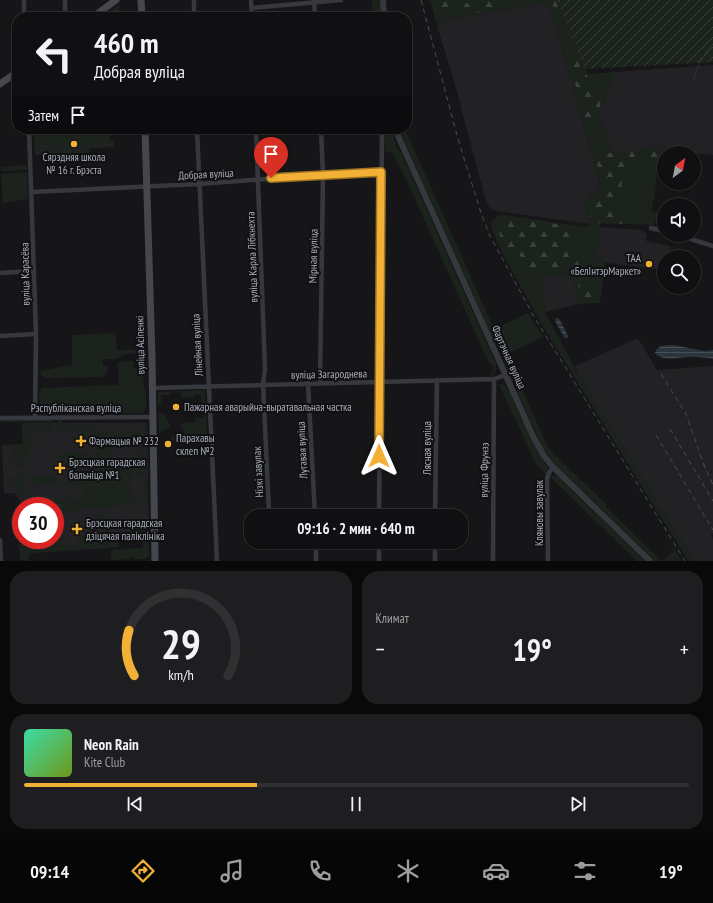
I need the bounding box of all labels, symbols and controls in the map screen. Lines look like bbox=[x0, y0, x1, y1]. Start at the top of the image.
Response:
text: 460 m bbox=[94, 24, 158, 61]
icon: left bbox=[28, 28, 80, 80]
text: Добрая вуліца bbox=[94, 60, 185, 83]
icon: arrive bbox=[67, 104, 89, 126]
text: Затем bbox=[28, 106, 59, 125]
pin bbox=[254, 137, 288, 178]
marker: Сярэдняя школа № 16 г. Брэста bbox=[69, 139, 79, 149]
icon: arrive bbox=[260, 143, 282, 165]
north arrow bbox=[657, 146, 701, 190]
map controls bbox=[657, 146, 701, 294]
place label: Сярэдняя школа № 16 г. Брэста bbox=[43, 150, 105, 177]
street label: Добрая вуліца bbox=[178, 166, 234, 182]
button: sound bbox=[657, 198, 701, 242]
street label: вуліца Карла Лібкнехта bbox=[243, 211, 261, 303]
street label: Мірная вуліца bbox=[306, 229, 320, 283]
street label: вуліца Карасёва bbox=[17, 242, 33, 306]
button: search bbox=[657, 250, 701, 294]
place label: ТАА «БелІнтэрМаркет» bbox=[571, 251, 642, 278]
marker: ТАА «БелІнтэрМаркет» bbox=[644, 259, 654, 269]
street label: Лінейная вуліца bbox=[188, 313, 206, 378]
street label: вуліца Асіпенкі bbox=[132, 316, 148, 374]
street label: Фартэчная вуліца bbox=[489, 323, 529, 391]
street label: вуліца Загароднева bbox=[291, 366, 367, 382]
place label: Пажарная аварыйна-выратавальная частка bbox=[184, 400, 352, 414]
street label: Рэспубліканская вуліца bbox=[31, 401, 121, 415]
marker: Пажарная аварыйна-выратавальная частка bbox=[171, 402, 181, 412]
street label: Лугавая вуліца bbox=[294, 421, 311, 480]
street label: Лясная вуліца bbox=[420, 421, 434, 476]
place label: Парахавы склеп №2 bbox=[176, 431, 215, 458]
place label: Фармацыя № 232 bbox=[89, 434, 159, 448]
position arrow bbox=[358, 435, 400, 477]
marker: Фармацыя № 232 bbox=[76, 436, 86, 446]
marker: Парахавы склеп №2 bbox=[163, 439, 173, 449]
street label: вуліца Фрунзэ bbox=[477, 442, 491, 498]
street label: Нізкі завулак bbox=[250, 445, 266, 498]
place label: Брэсцкая гарадская бальніца №1 bbox=[69, 455, 145, 482]
marker: Брэсцкая гарадская бальніца №1 bbox=[54, 462, 66, 474]
street label: Кляновы завулак bbox=[532, 479, 546, 546]
speed limit sign: 30 bbox=[12, 497, 64, 549]
place label: Брэсцкая гарадская дзіцячая паліклініка bbox=[86, 516, 165, 543]
text: 09:16 · 2 мин · 640 m bbox=[297, 519, 415, 538]
marker: Брэсцкая гарадская дзіцячая паліклініка bbox=[71, 523, 83, 535]
text: Климат bbox=[376, 610, 409, 627]
text: 29 bbox=[161, 616, 201, 669]
text: 19° bbox=[512, 630, 552, 669]
text: − bbox=[376, 635, 385, 663]
text: + bbox=[680, 635, 689, 663]
text: km/h bbox=[168, 664, 193, 683]
text: Neon Rain bbox=[84, 735, 139, 754]
text: Kite Club bbox=[84, 754, 125, 771]
icon: previous bbox=[124, 793, 146, 815]
icon: pause bbox=[345, 793, 367, 815]
icon: next bbox=[567, 793, 589, 815]
icon: directions bbox=[129, 857, 157, 885]
icon: music bbox=[218, 857, 246, 885]
icon: phone bbox=[306, 857, 334, 885]
icon: climate bbox=[394, 857, 422, 885]
icon: car bbox=[482, 857, 510, 885]
icon: filters bbox=[571, 857, 599, 885]
text: 09:14 bbox=[30, 860, 69, 883]
text: 19° bbox=[659, 860, 683, 883]

